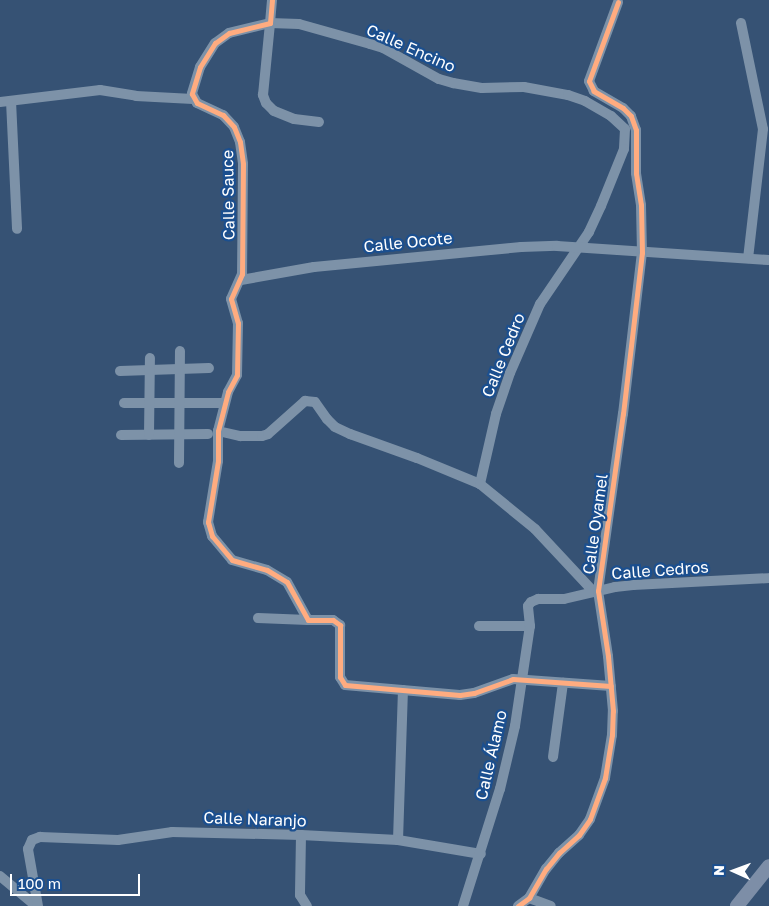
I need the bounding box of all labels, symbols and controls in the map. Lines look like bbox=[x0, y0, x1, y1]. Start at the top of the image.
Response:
street label: Calle Encino bbox=[364, 20, 458, 76]
street label: Calle Sauce bbox=[218, 150, 238, 240]
street label: Calle Ocote bbox=[363, 228, 453, 256]
street label: Calle Cedro bbox=[477, 310, 529, 400]
street label: Calle Oyamel bbox=[578, 473, 612, 575]
street label: Calle Cedros bbox=[611, 557, 709, 583]
street label: Calle Álamo bbox=[471, 708, 511, 802]
street label: Calle Naranjo bbox=[203, 808, 307, 830]
north arrow bbox=[709, 846, 759, 896]
scale bar bbox=[12, 864, 142, 896]
text: N bbox=[710, 865, 727, 876]
text: 100 m bbox=[18, 874, 61, 892]

